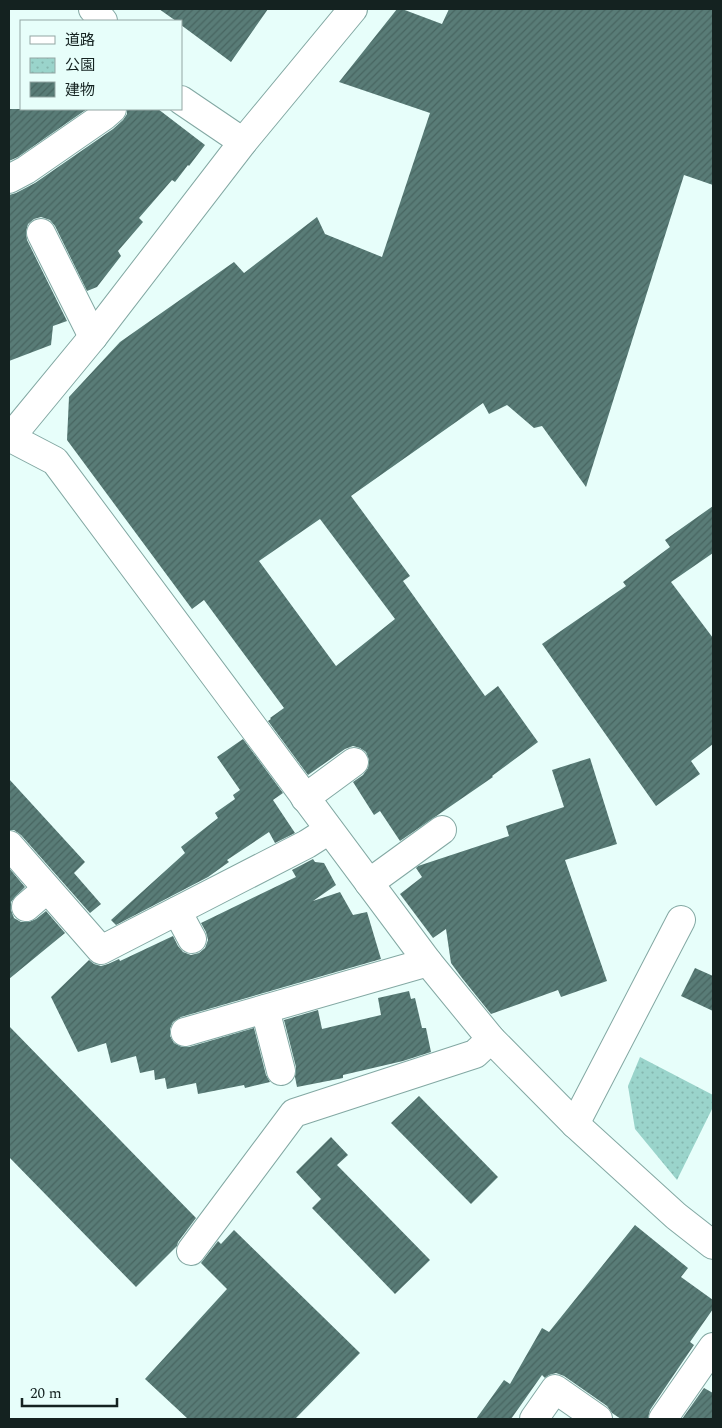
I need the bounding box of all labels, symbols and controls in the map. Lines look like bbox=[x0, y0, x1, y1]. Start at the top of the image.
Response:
legend bbox=[20, 20, 182, 110]
text: 道路 bbox=[65, 29, 95, 52]
text: 公園 bbox=[65, 54, 95, 77]
text: 建物 bbox=[65, 79, 95, 102]
scale bar bbox=[22, 1376, 118, 1408]
text: 20 m bbox=[30, 1382, 62, 1405]

